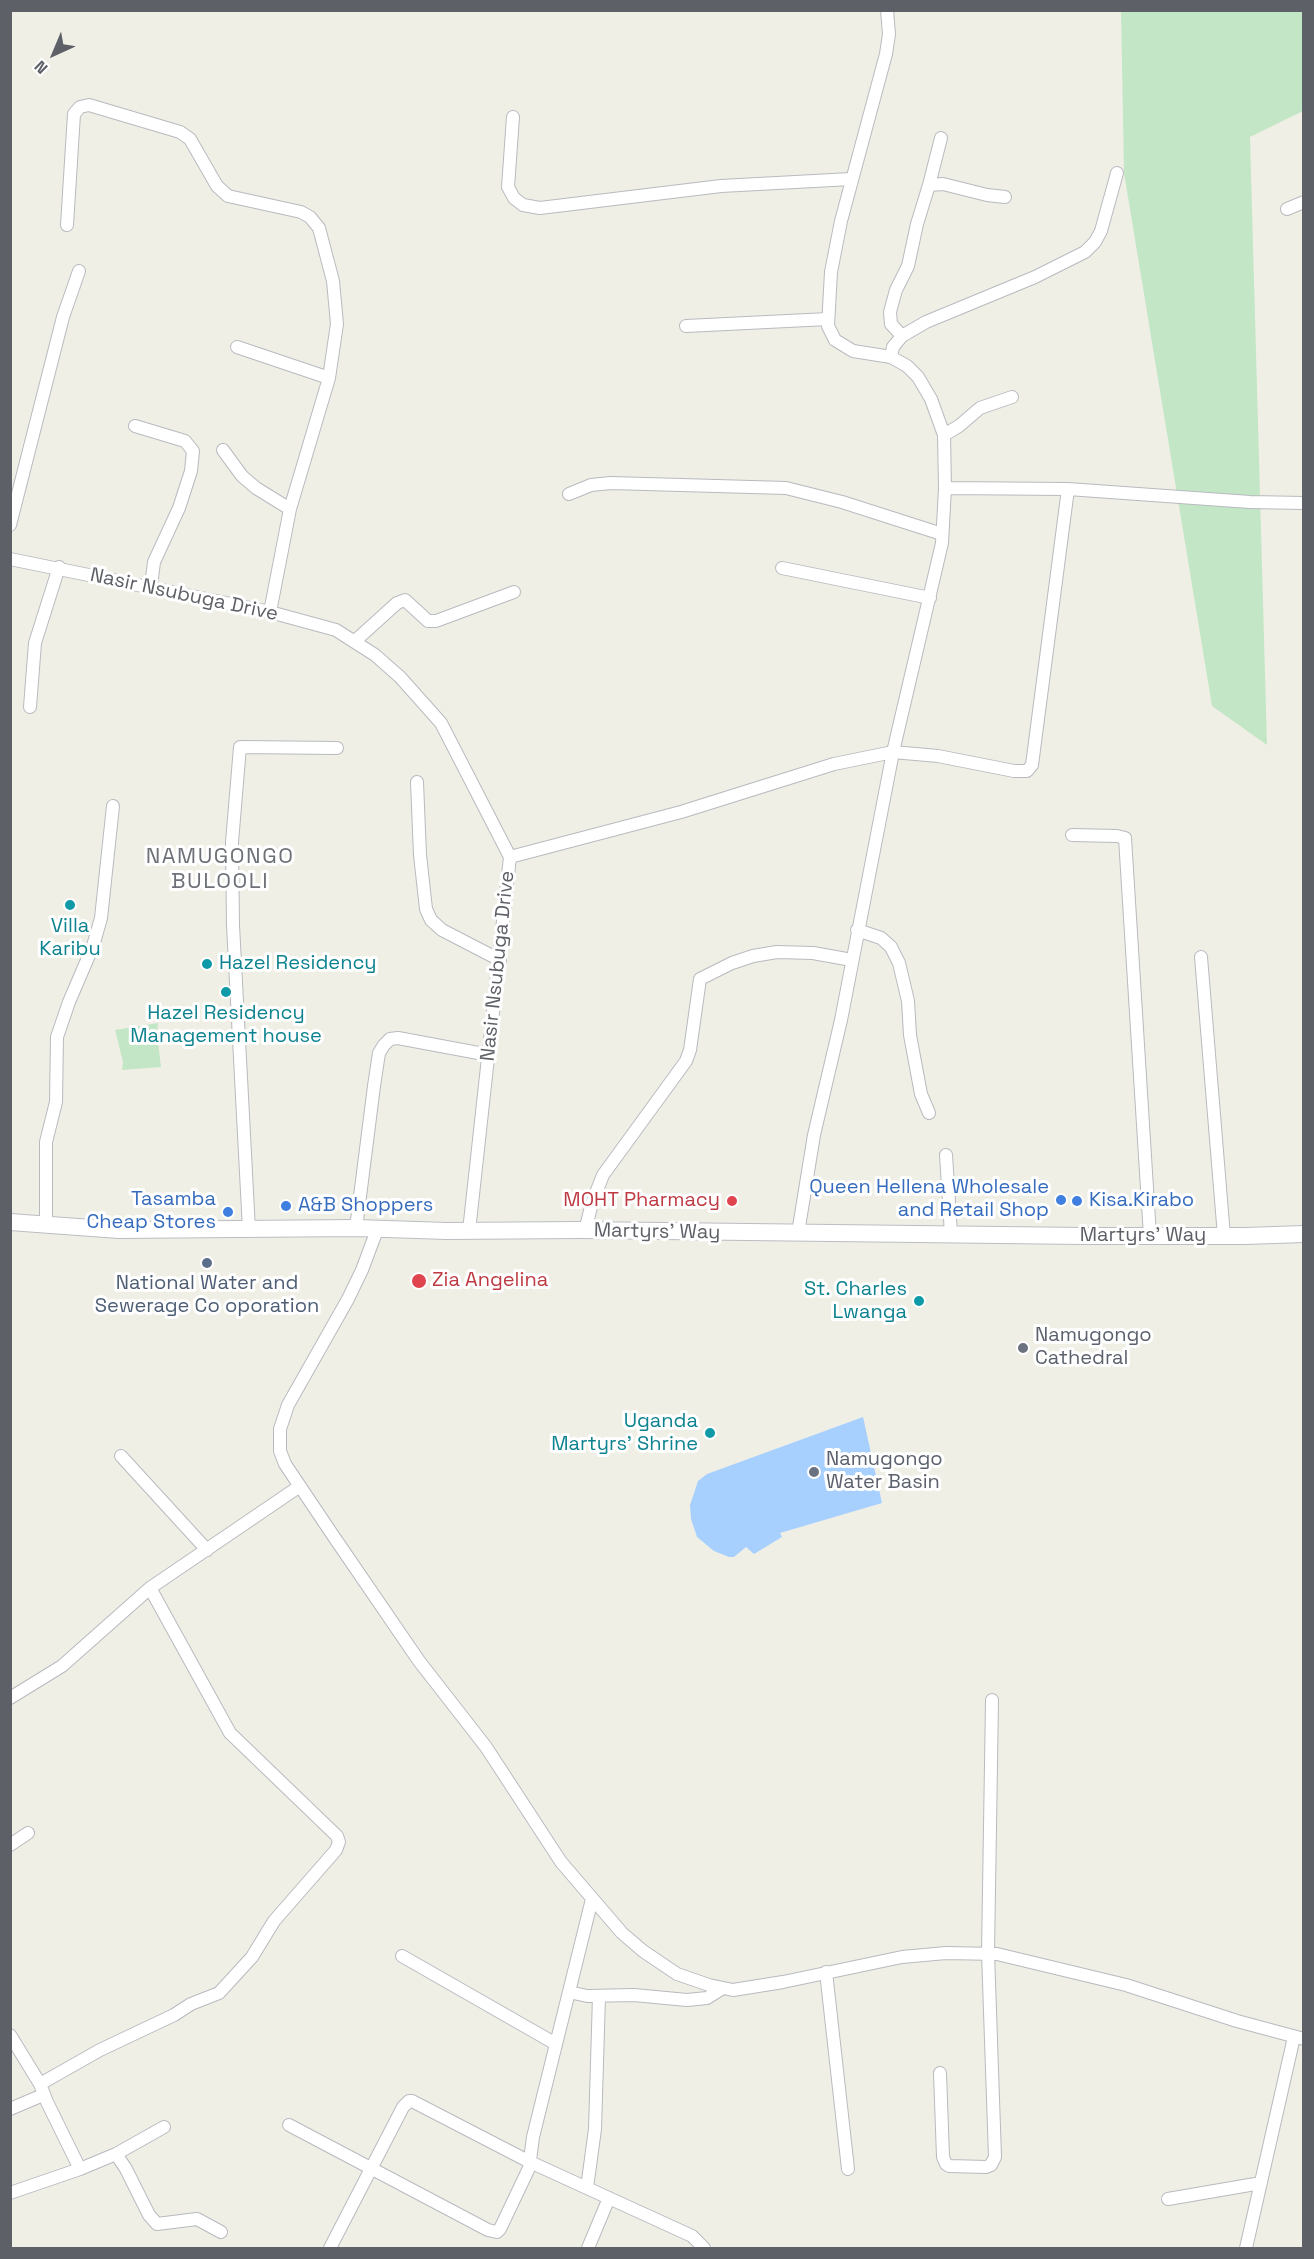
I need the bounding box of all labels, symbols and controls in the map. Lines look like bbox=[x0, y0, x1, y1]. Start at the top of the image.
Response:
north arrow bbox=[24, 24, 84, 84]
text: N bbox=[30, 56, 52, 79]
street label: Nasir Nsubuga Drive bbox=[88, 563, 280, 627]
district label: NAMUGONGO BULOOLI bbox=[146, 844, 294, 896]
street label: Nasir Nsubuga Drive bbox=[476, 870, 520, 1062]
marker: Villa Karibu bbox=[63, 898, 77, 912]
place label: Villa Karibu bbox=[39, 915, 101, 962]
place label: Hazel Residency bbox=[219, 952, 377, 976]
marker: Hazel Residency bbox=[200, 957, 214, 971]
marker: Hazel Residency Management house bbox=[219, 985, 233, 999]
place label: Hazel Residency Management house bbox=[130, 1002, 322, 1049]
place label: Queen Hellena Wholesale and Retail Shop bbox=[809, 1176, 1049, 1223]
place label: Tasamba Cheap Stores bbox=[87, 1188, 216, 1235]
place label: MOHT Pharmacy bbox=[563, 1189, 720, 1213]
place label: Kisa.Kirabo bbox=[1089, 1189, 1194, 1213]
marker: Queen Hellena Wholesale and Retail Shop bbox=[1054, 1193, 1068, 1207]
place label: A&B Shoppers bbox=[298, 1194, 433, 1218]
marker: MOHT Pharmacy bbox=[725, 1194, 739, 1208]
marker: Kisa.Kirabo bbox=[1070, 1194, 1084, 1208]
marker: A&B Shoppers bbox=[279, 1199, 293, 1213]
marker: Tasamba Cheap Stores bbox=[221, 1205, 235, 1219]
street label: Martyrs' Way bbox=[594, 1219, 720, 1245]
street label: Martyrs' Way bbox=[1080, 1224, 1206, 1248]
marker: National Water and Sewerage Co oporation bbox=[200, 1256, 214, 1270]
place label: Zia Angelina bbox=[432, 1269, 548, 1293]
place label: National Water and Sewerage Co oporation bbox=[95, 1272, 319, 1319]
marker: Zia Angelina bbox=[410, 1272, 428, 1290]
place label: St. Charles Lwanga bbox=[804, 1278, 907, 1325]
marker: St. Charles Lwanga bbox=[912, 1294, 926, 1308]
place label: Namugongo Cathedral bbox=[1035, 1324, 1152, 1371]
marker: Namugongo Cathedral bbox=[1016, 1341, 1030, 1355]
place label: Uganda Martyrs' Shrine bbox=[551, 1410, 698, 1457]
marker: Uganda Martyrs' Shrine bbox=[703, 1426, 717, 1440]
place label: Namugongo Water Basin bbox=[826, 1448, 943, 1495]
marker: Namugongo Water Basin bbox=[807, 1465, 821, 1479]

